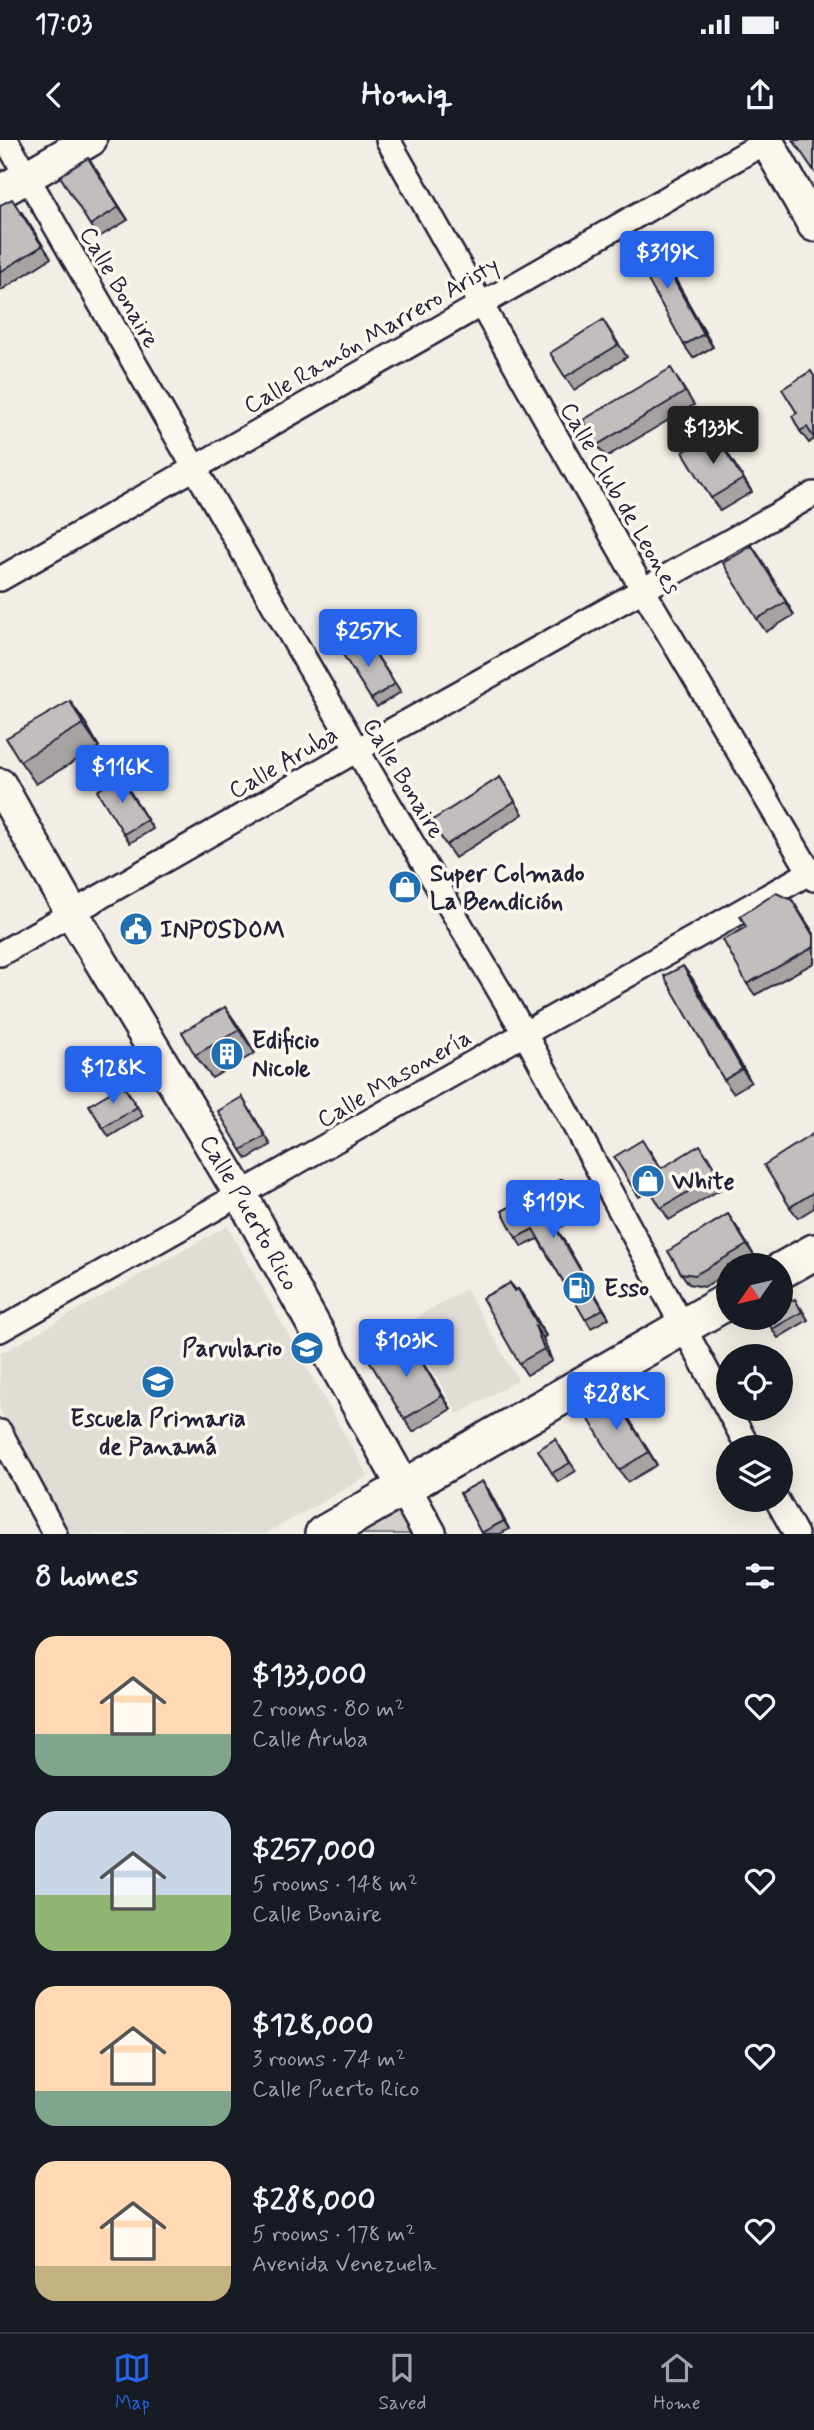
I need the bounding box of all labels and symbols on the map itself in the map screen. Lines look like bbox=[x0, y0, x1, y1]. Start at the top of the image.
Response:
street label: Calle Bonaire bbox=[71, 221, 166, 354]
pin: $319K bbox=[618, 232, 716, 291]
street label: Calle Ramón Marrero Aristy bbox=[239, 250, 505, 422]
street label: Calle Club de Leones bbox=[552, 397, 688, 601]
pin: $133K bbox=[664, 406, 762, 466]
pin: $257K bbox=[319, 610, 417, 669]
street label: Calle Bonaire bbox=[355, 713, 451, 845]
street label: Calle Aruba bbox=[224, 720, 344, 807]
pin: $116K bbox=[73, 746, 171, 805]
place label: Super Colmado La Bendición bbox=[430, 859, 585, 918]
shop icon: Super Colmado La Bendición bbox=[386, 868, 424, 906]
public building icon: INPOSDOM bbox=[117, 910, 155, 948]
place label: INPOSDOM bbox=[160, 915, 285, 946]
street label: Calle Masonería bbox=[312, 1023, 478, 1136]
place label: Edificio Nicole bbox=[252, 1026, 320, 1085]
building icon: Edificio Nicole bbox=[208, 1035, 246, 1073]
pin: $128K bbox=[64, 1046, 162, 1106]
street label: Calle Puerto Rico bbox=[191, 1130, 305, 1296]
shop icon: White bbox=[629, 1162, 667, 1200]
place label: White bbox=[671, 1167, 735, 1198]
pin: $119K bbox=[504, 1180, 602, 1240]
north arrow bbox=[716, 1253, 793, 1330]
fuel station icon: Esso bbox=[560, 1269, 598, 1307]
place label: Esso bbox=[604, 1274, 649, 1305]
pin: $103K bbox=[357, 1320, 455, 1379]
school or university icon: Parvulario bbox=[288, 1329, 326, 1367]
place label: Parvulario bbox=[182, 1334, 282, 1365]
school or university icon: Escuela Primaria de Panamá bbox=[139, 1363, 177, 1401]
pin: $288K bbox=[567, 1372, 665, 1432]
place label: Escuela Primaria de Panamá bbox=[70, 1404, 246, 1463]

